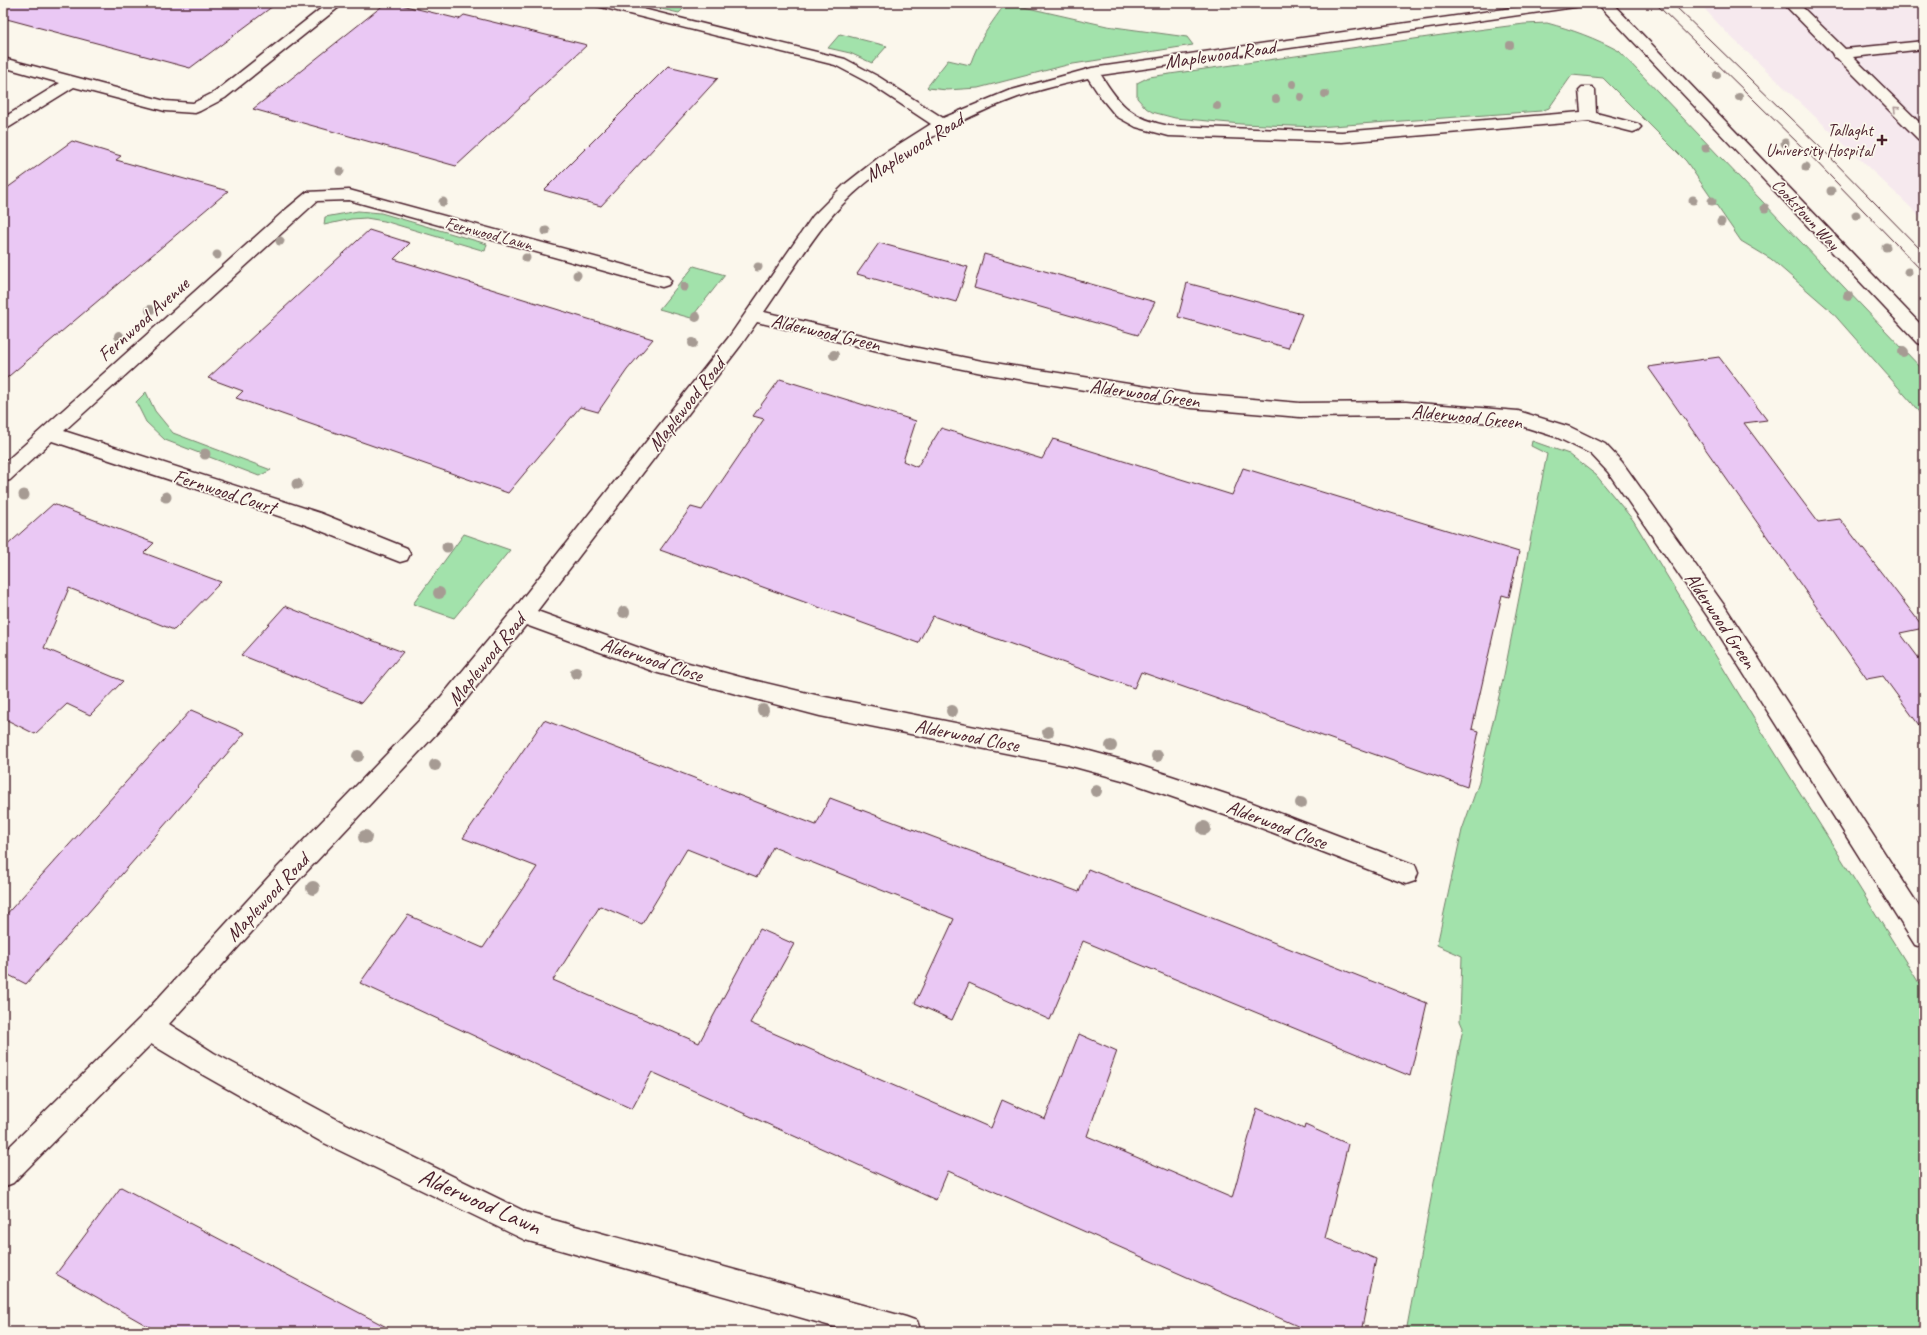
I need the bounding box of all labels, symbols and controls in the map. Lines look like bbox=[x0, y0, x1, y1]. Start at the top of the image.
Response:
street label: Maplewood Road bbox=[1163, 34, 1280, 75]
street label: Maplewood Road bbox=[860, 106, 971, 188]
one-way arrow bbox=[1893, 106, 1901, 113]
place label: Tallaght University Hospital bbox=[1766, 120, 1876, 161]
marker: Tallaght University Hospital bbox=[1876, 134, 1888, 146]
street label: Cookstown Way bbox=[1767, 174, 1845, 255]
street label: Fernwood Lawn bbox=[443, 212, 536, 256]
street label: Fernwood Avenue bbox=[92, 271, 195, 367]
street label: Alderwood Green bbox=[769, 308, 884, 357]
street label: Maplewood Road bbox=[642, 350, 732, 456]
street label: Alderwood Green bbox=[1088, 373, 1203, 414]
street label: Alderwood Green bbox=[1410, 398, 1524, 435]
street label: Fernwood Court bbox=[170, 463, 282, 521]
street label: Alderwood Green bbox=[1679, 567, 1763, 674]
street label: Maplewood Road bbox=[442, 606, 533, 710]
street label: Alderwood Close bbox=[598, 631, 707, 688]
street label: Alderwood Close bbox=[913, 713, 1022, 758]
street label: Alderwood Close bbox=[1223, 794, 1332, 856]
street label: Maplewood Road bbox=[220, 846, 317, 947]
street label: Alderwood Lawn bbox=[414, 1161, 547, 1242]

